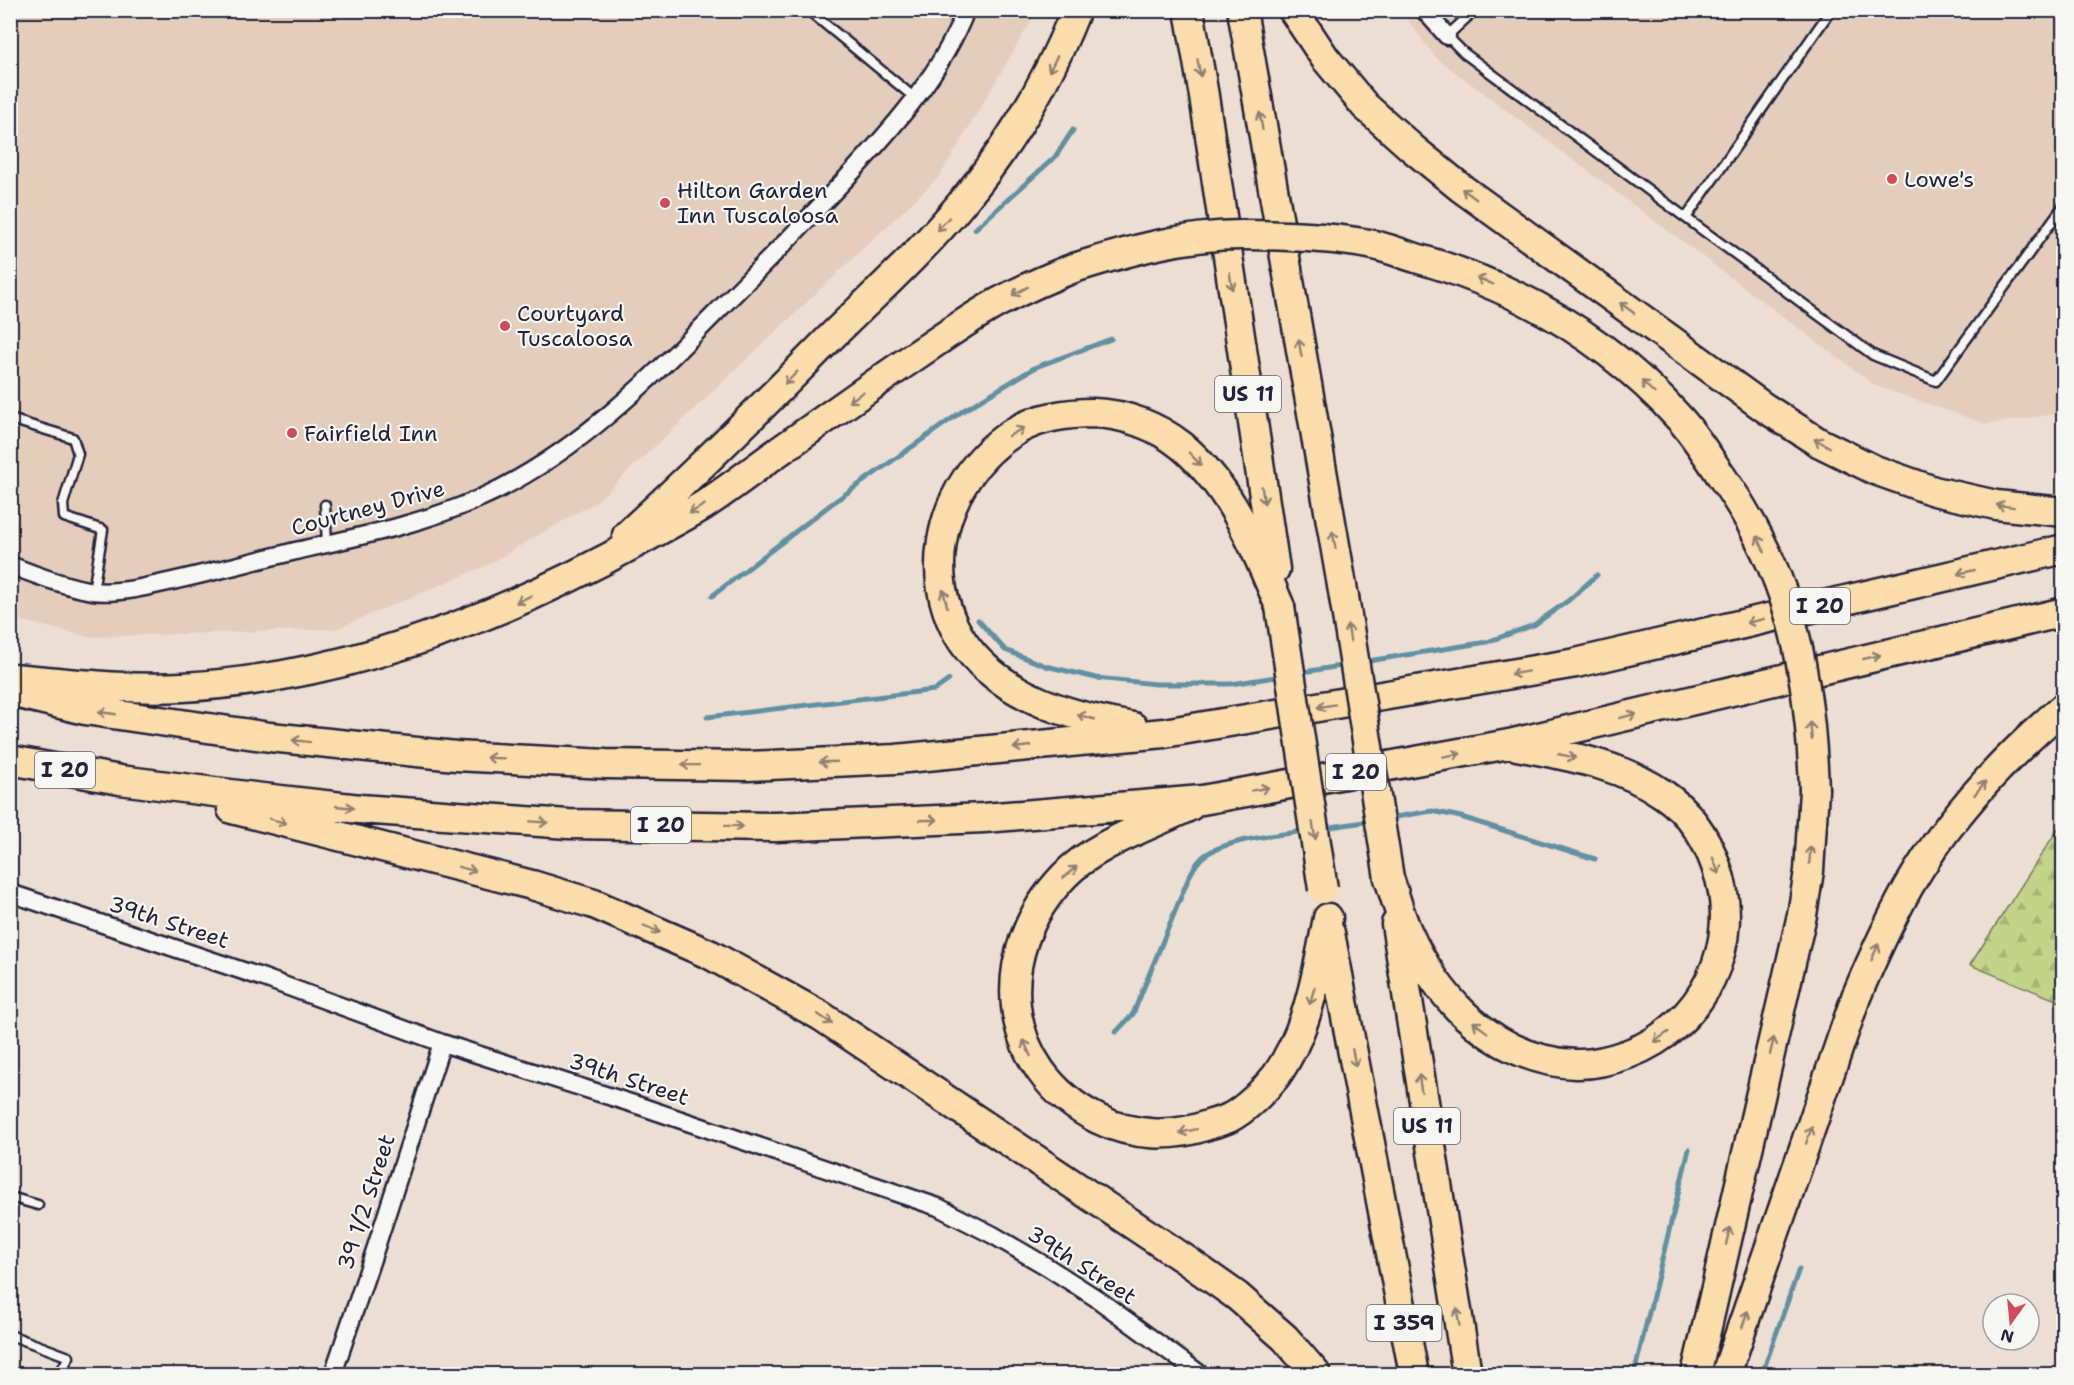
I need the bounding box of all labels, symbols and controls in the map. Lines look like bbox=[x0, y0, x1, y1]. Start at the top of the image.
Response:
one-way arrow bbox=[1047, 55, 1059, 72]
one-way arrow bbox=[1194, 58, 1205, 78]
one-way arrow bbox=[1256, 112, 1267, 132]
place label: Lowe's bbox=[1904, 165, 1974, 194]
marker: Lowe's bbox=[1885, 172, 1899, 186]
place label: Hilton Garden Inn Tuscaloosa bbox=[677, 176, 839, 230]
one-way arrow bbox=[1462, 188, 1478, 200]
marker: Hilton Garden Inn Tuscaloosa bbox=[658, 196, 672, 210]
one-way arrow bbox=[936, 217, 950, 232]
one-way arrow bbox=[1226, 271, 1237, 291]
one-way arrow bbox=[1477, 275, 1495, 286]
one-way arrow bbox=[1012, 285, 1029, 297]
place label: Courtyard Tuscaloosa bbox=[517, 299, 633, 353]
one-way arrow bbox=[1620, 302, 1636, 314]
marker: Courtyard Tuscaloosa bbox=[498, 319, 512, 333]
one-way arrow bbox=[1295, 338, 1306, 358]
one-way arrow bbox=[783, 370, 798, 385]
road number: US 11 bbox=[1215, 376, 1281, 412]
one-way arrow bbox=[1640, 380, 1655, 394]
one-way arrow bbox=[849, 391, 865, 403]
place label: Fairfield Inn bbox=[304, 419, 437, 448]
marker: Fairfield Inn bbox=[285, 426, 299, 440]
one-way arrow bbox=[1007, 426, 1024, 438]
one-way arrow bbox=[1814, 437, 1831, 449]
one-way arrow bbox=[1187, 451, 1202, 466]
street label: Courtney Drive bbox=[288, 474, 448, 542]
one-way arrow bbox=[1258, 484, 1269, 504]
one-way arrow bbox=[1996, 500, 2016, 511]
one-way arrow bbox=[689, 503, 706, 515]
one-way arrow bbox=[1328, 530, 1339, 550]
one-way arrow bbox=[1755, 536, 1767, 554]
one-way arrow bbox=[1957, 567, 1976, 578]
road number: I 20 bbox=[1790, 588, 1850, 624]
one-way arrow bbox=[938, 589, 950, 608]
one-way arrow bbox=[515, 593, 533, 605]
one-way arrow bbox=[1746, 616, 1765, 628]
one-way arrow bbox=[1344, 624, 1355, 644]
one-way arrow bbox=[1862, 651, 1881, 662]
one-way arrow bbox=[1509, 668, 1529, 679]
one-way arrow bbox=[1317, 700, 1337, 711]
one-way arrow bbox=[98, 708, 118, 719]
one-way arrow bbox=[1618, 709, 1637, 721]
one-way arrow bbox=[1077, 711, 1096, 723]
one-way arrow bbox=[1805, 722, 1816, 742]
one-way arrow bbox=[291, 735, 311, 746]
one-way arrow bbox=[1013, 742, 1033, 753]
one-way arrow bbox=[1442, 749, 1461, 760]
one-way arrow bbox=[1557, 751, 1576, 762]
road number: I 20 bbox=[35, 752, 95, 788]
one-way arrow bbox=[485, 753, 505, 764]
road number: I 20 bbox=[1326, 754, 1386, 790]
one-way arrow bbox=[818, 757, 838, 768]
one-way arrow bbox=[680, 759, 700, 771]
one-way arrow bbox=[1974, 780, 1987, 796]
one-way arrow bbox=[1250, 783, 1269, 794]
one-way arrow bbox=[334, 802, 354, 813]
road number: I 20 bbox=[631, 807, 691, 843]
one-way arrow bbox=[918, 815, 938, 826]
one-way arrow bbox=[268, 816, 287, 828]
one-way arrow bbox=[529, 817, 549, 828]
one-way arrow bbox=[724, 820, 744, 832]
one-way arrow bbox=[1309, 820, 1320, 840]
one-way arrow bbox=[1805, 845, 1816, 865]
one-way arrow bbox=[1711, 856, 1722, 874]
one-way arrow bbox=[457, 863, 476, 875]
one-way arrow bbox=[1062, 865, 1078, 878]
street label: 39th Street bbox=[105, 889, 233, 955]
one-way arrow bbox=[643, 923, 661, 935]
one-way arrow bbox=[1870, 943, 1882, 961]
one-way arrow bbox=[1306, 986, 1317, 1005]
one-way arrow bbox=[816, 1013, 833, 1025]
one-way arrow bbox=[1472, 1021, 1488, 1034]
one-way arrow bbox=[1653, 1031, 1669, 1043]
one-way arrow bbox=[1766, 1036, 1778, 1055]
one-way arrow bbox=[1021, 1040, 1033, 1058]
street label: 39th Street bbox=[565, 1046, 693, 1112]
one-way arrow bbox=[1349, 1047, 1360, 1067]
one-way arrow bbox=[1415, 1073, 1426, 1093]
road number: US 11 bbox=[1394, 1108, 1460, 1144]
one-way arrow bbox=[1179, 1126, 1198, 1137]
one-way arrow bbox=[1804, 1126, 1815, 1145]
street label: 39 1/2 Street bbox=[330, 1131, 402, 1273]
street label: 39th Street bbox=[1022, 1219, 1142, 1311]
one-way arrow bbox=[1722, 1226, 1734, 1245]
north arrow bbox=[1981, 1292, 2041, 1352]
road number: I 359 bbox=[1366, 1305, 1442, 1341]
one-way arrow bbox=[1452, 1307, 1463, 1327]
one-way arrow bbox=[1741, 1310, 1752, 1329]
text: N bbox=[1998, 1324, 2016, 1348]

